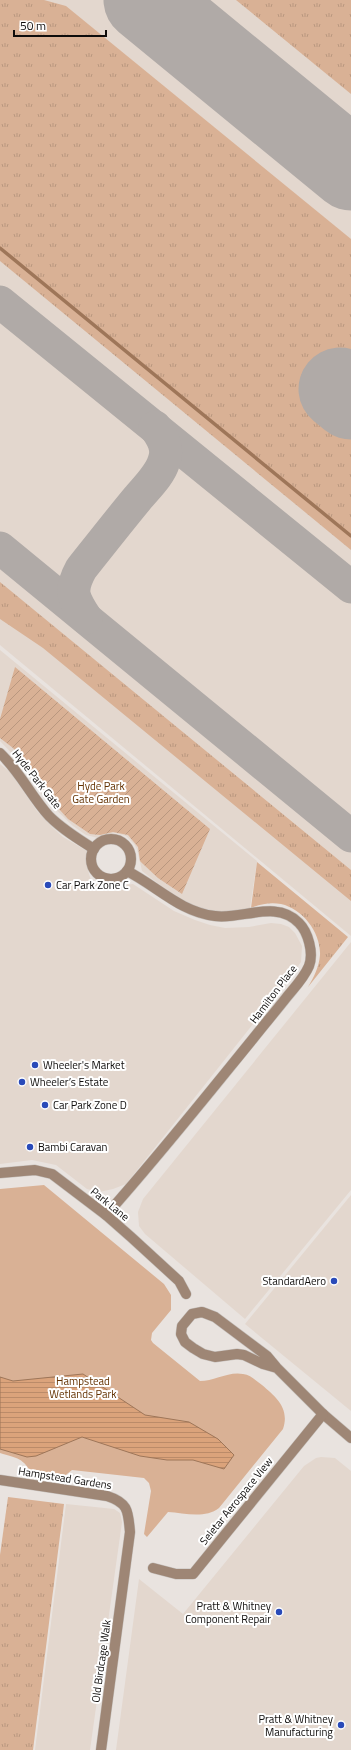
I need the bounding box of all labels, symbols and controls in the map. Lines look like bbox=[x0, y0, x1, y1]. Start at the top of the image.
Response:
scale bar bbox=[14, 12, 106, 38]
text: 50 m bbox=[20, 16, 46, 35]
street label: Hyde Park Gate bbox=[9, 746, 66, 812]
park label: Hyde Park Gate Garden bbox=[72, 778, 130, 807]
place label: Car Park Zone C bbox=[56, 877, 129, 893]
marker: Car Park Zone C bbox=[43, 880, 53, 890]
street label: Hamilton Place bbox=[246, 961, 301, 1027]
place label: Wheeler's Market bbox=[43, 1057, 125, 1073]
marker: Wheeler's Market bbox=[30, 1060, 40, 1070]
place label: Wheeler’s Estate bbox=[30, 1074, 109, 1090]
marker: Wheeler’s Estate bbox=[17, 1077, 27, 1087]
place label: Car Park Zone D bbox=[53, 1097, 127, 1113]
marker: Car Park Zone D bbox=[40, 1100, 50, 1110]
place label: Bambi Caravan bbox=[38, 1139, 108, 1155]
marker: Bambi Caravan bbox=[25, 1142, 35, 1152]
street label: Park Lane bbox=[87, 1183, 133, 1225]
place label: StandardAero bbox=[262, 1273, 326, 1289]
marker: StandardAero bbox=[329, 1276, 339, 1286]
park label: Hampstead Wetlands Park bbox=[49, 1373, 117, 1402]
street label: Seletar Aerospace View bbox=[196, 1453, 277, 1548]
street label: Hampstead Gardens bbox=[17, 1463, 113, 1493]
place label: Pratt & Whitney Component Repair bbox=[185, 1598, 272, 1627]
marker: Pratt & Whitney Component Repair bbox=[274, 1607, 284, 1617]
street label: Old Birdcage Walk bbox=[87, 1618, 115, 1703]
place label: Pratt & Whitney Manufacturing bbox=[258, 1711, 334, 1740]
marker: Pratt & Whitney Manufacturing bbox=[336, 1720, 346, 1730]

